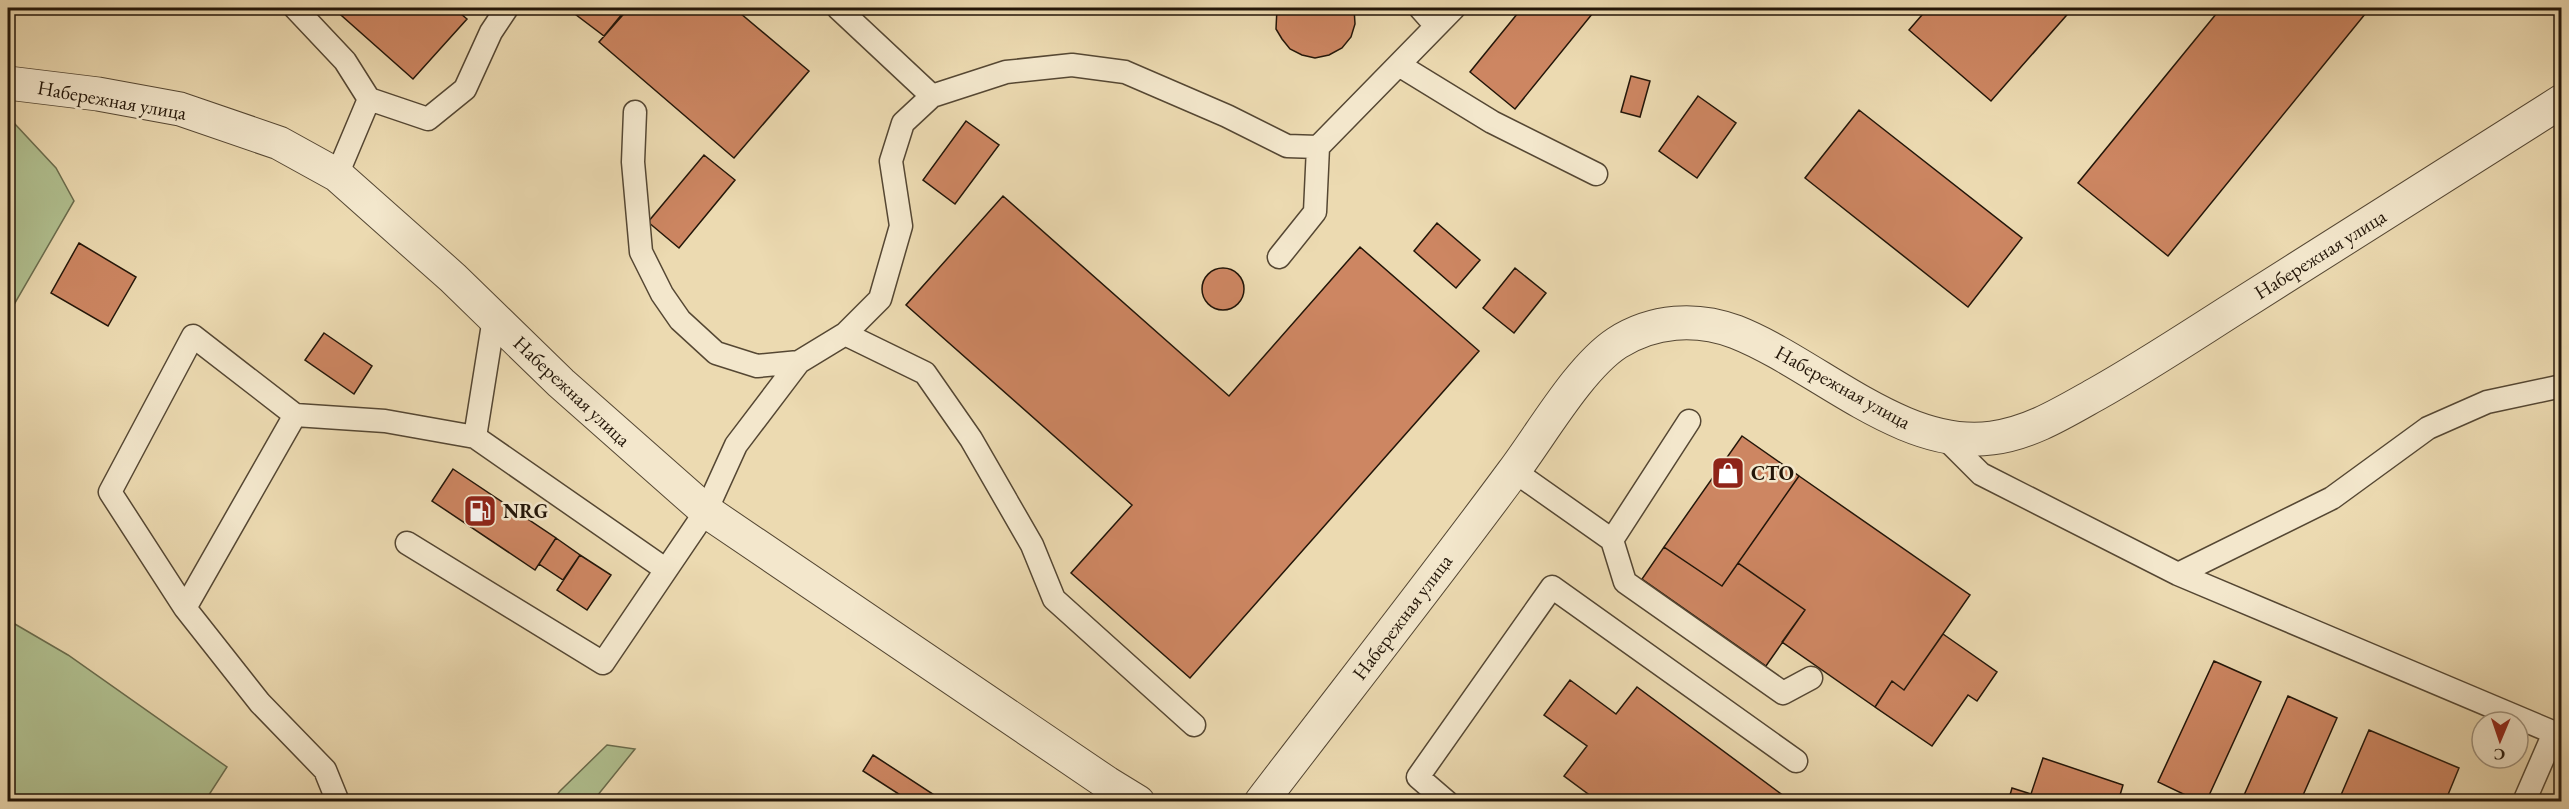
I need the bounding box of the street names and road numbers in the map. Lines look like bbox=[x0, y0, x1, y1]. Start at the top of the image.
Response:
street label: Набережная улица bbox=[35, 74, 189, 126]
street label: Набережная улица bbox=[2249, 203, 2391, 305]
street label: Набережная улица bbox=[508, 330, 636, 452]
street label: Набережная улица bbox=[1771, 339, 1915, 435]
street label: Набережная улица bbox=[1346, 549, 1458, 685]

